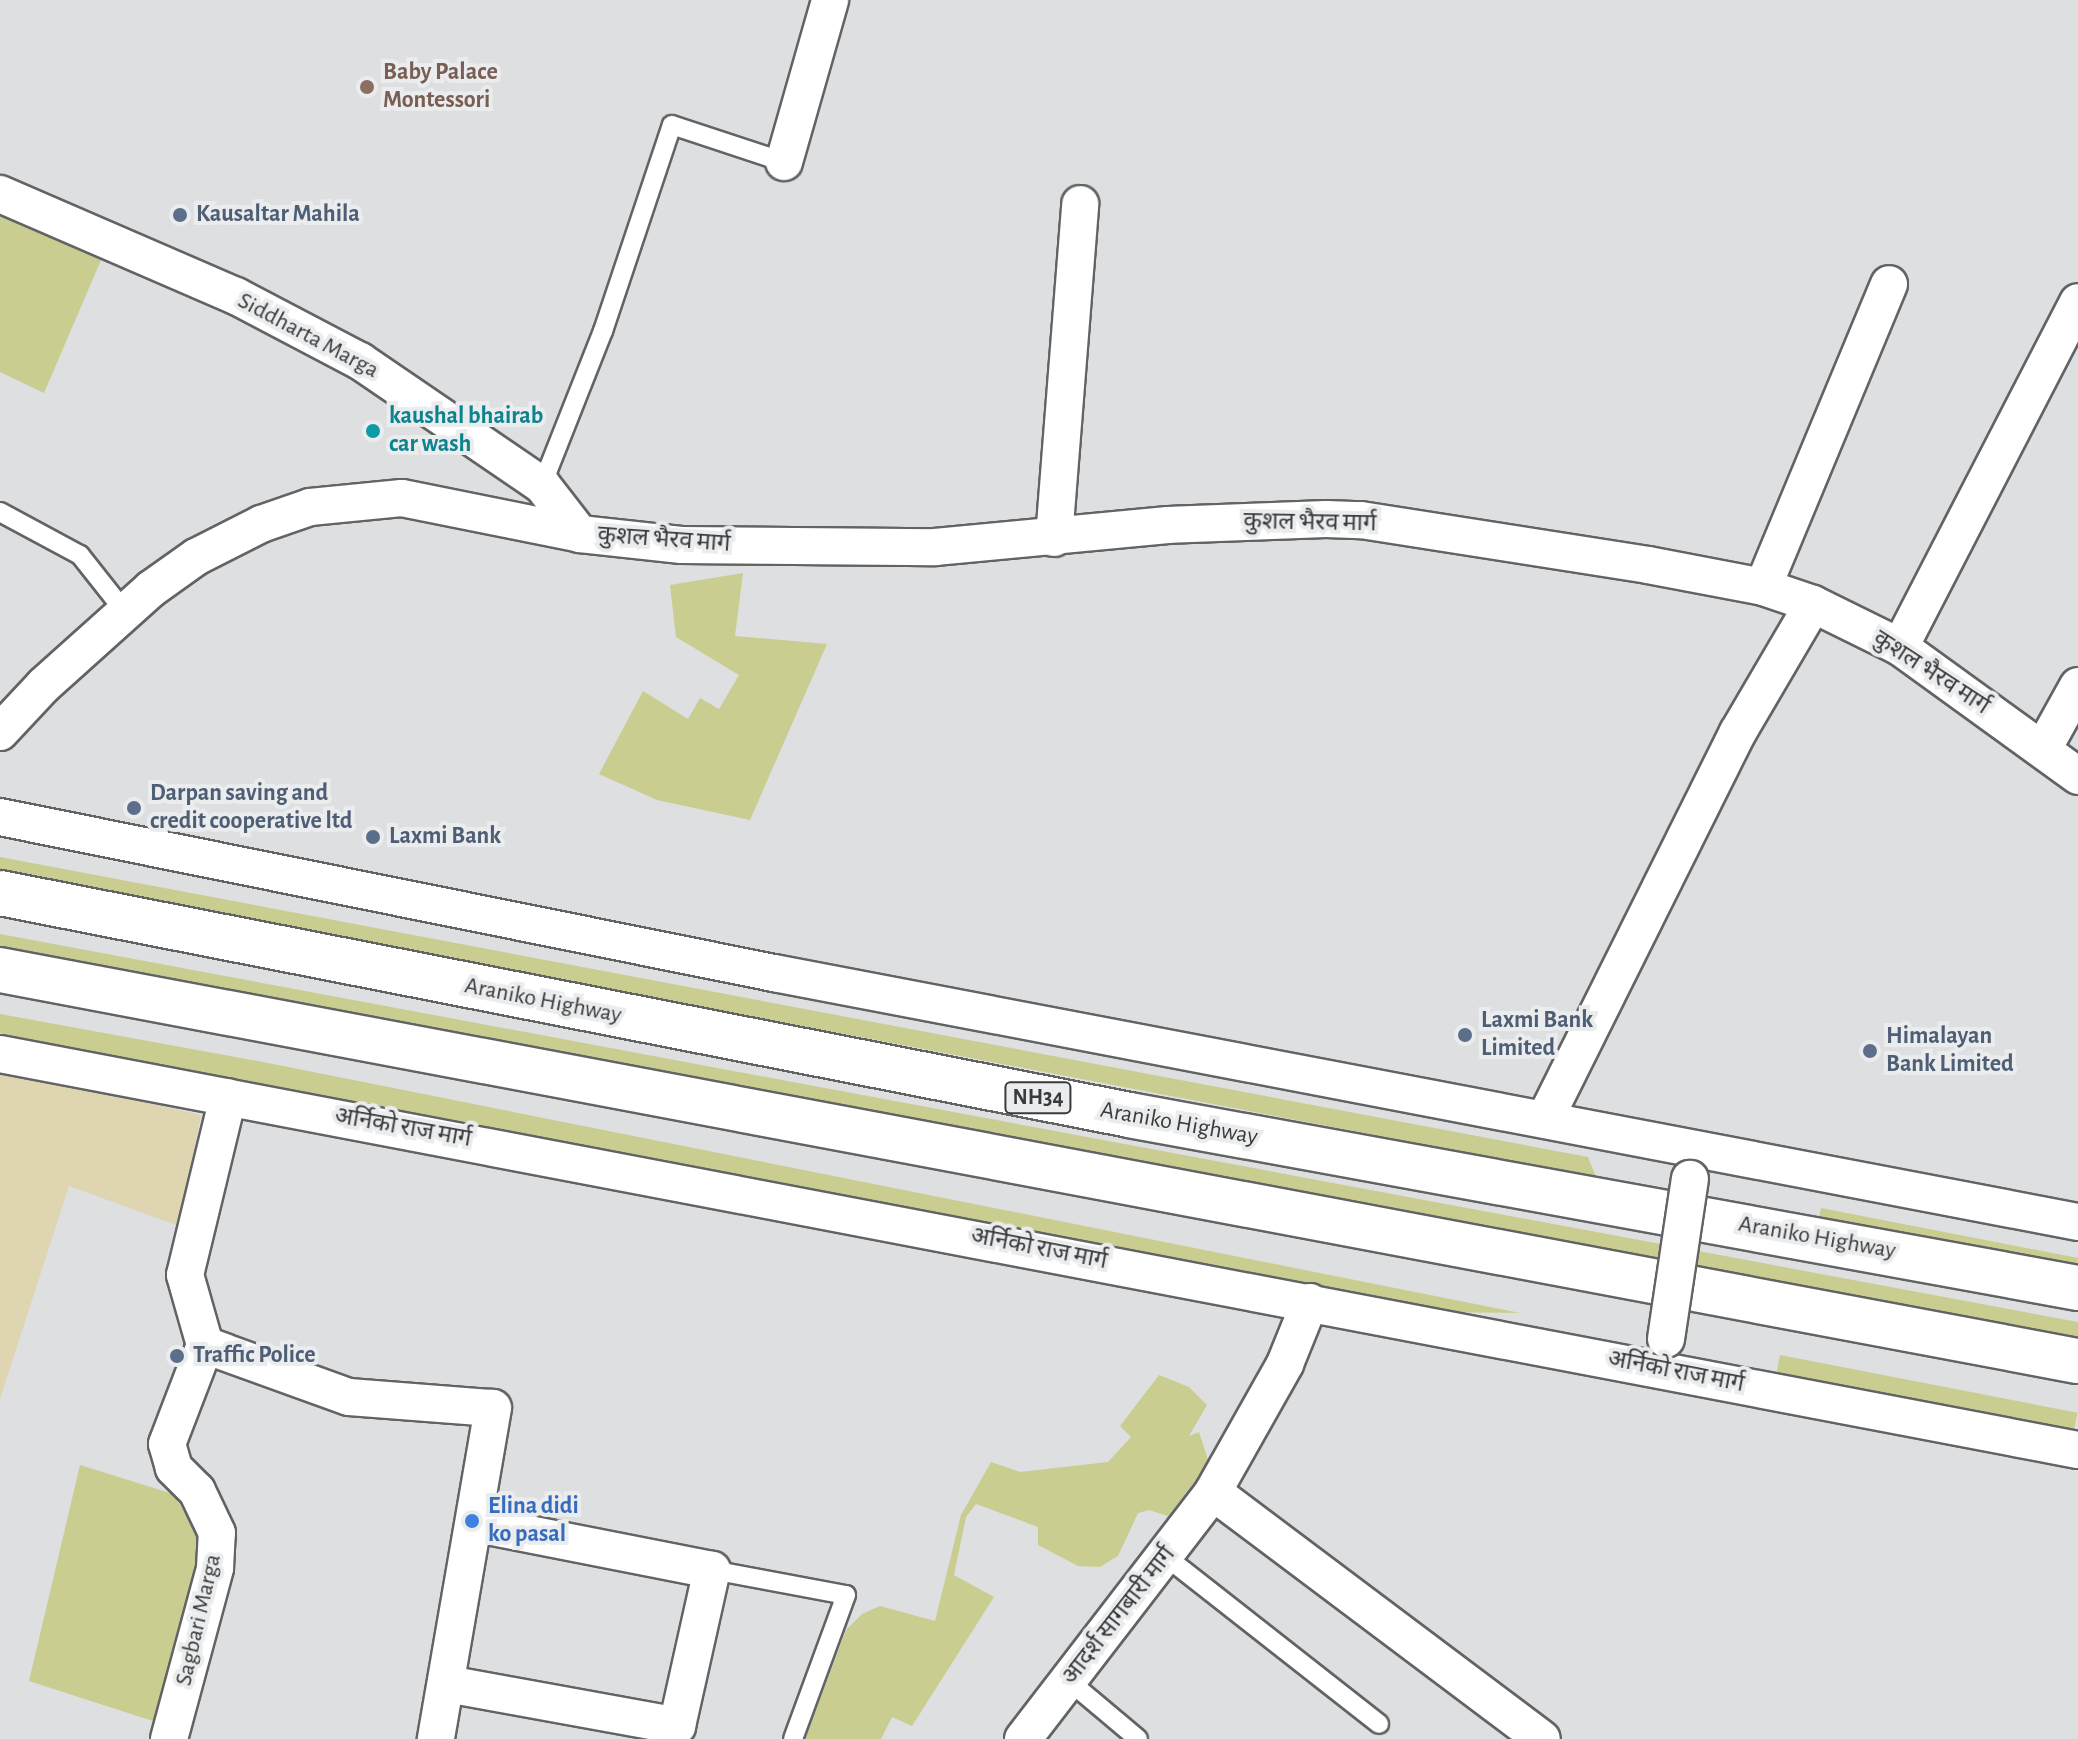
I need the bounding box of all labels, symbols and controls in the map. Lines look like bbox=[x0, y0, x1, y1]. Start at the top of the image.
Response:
place label: Baby Palace Montessori bbox=[383, 59, 498, 115]
marker: Baby Palace Montessori bbox=[358, 78, 376, 96]
place label: Kausaltar Mahila bbox=[196, 201, 360, 229]
marker: Kausaltar Mahila bbox=[171, 206, 189, 224]
street label: Siddharta Marga bbox=[233, 287, 383, 385]
place label: kaushal bhairab car wash bbox=[389, 403, 543, 459]
marker: kaushal bhairab car wash bbox=[364, 422, 382, 440]
street label: कुशल‌ भैरव मार्ग bbox=[1243, 507, 1377, 539]
street label: कुशल‌ भैरव मार्ग bbox=[597, 521, 731, 559]
street label: कुशल‌ भैरव मार्ग bbox=[1867, 625, 1995, 721]
place label: Darpan saving and credit cooperative ltd bbox=[150, 780, 352, 836]
marker: Darpan saving and credit cooperative ltd bbox=[125, 799, 143, 817]
place label: Laxmi Bank bbox=[389, 823, 501, 851]
marker: Laxmi Bank bbox=[364, 828, 382, 846]
street label: Araniko Highway bbox=[462, 972, 624, 1030]
place label: Laxmi Bank Limited bbox=[1481, 1007, 1593, 1063]
place label: Himalayan Bank Limited bbox=[1886, 1023, 2014, 1079]
marker: Laxmi Bank Limited bbox=[1456, 1026, 1474, 1044]
marker: Himalayan Bank Limited bbox=[1861, 1042, 1879, 1060]
road number: NH34 bbox=[1004, 1080, 1072, 1116]
street label: Araniko Highway bbox=[1098, 1096, 1260, 1152]
street label: अर्निको राज मार्ग bbox=[332, 1102, 474, 1154]
street label: Araniko Highway bbox=[1736, 1210, 1898, 1266]
street label: अर्निको राज मार्ग bbox=[968, 1222, 1110, 1276]
place label: Traffic Police bbox=[193, 1342, 316, 1370]
street label: अर्निको राज मार्ग bbox=[1605, 1345, 1747, 1399]
marker: Traffic Police bbox=[168, 1347, 186, 1365]
place label: Elina didi ko pasal bbox=[488, 1493, 579, 1549]
marker: Elina didi ko pasal bbox=[463, 1512, 481, 1530]
street label: आदर्श सागबारी मार्ग bbox=[1056, 1541, 1182, 1691]
street label: Sagbari Marga bbox=[170, 1551, 228, 1689]

